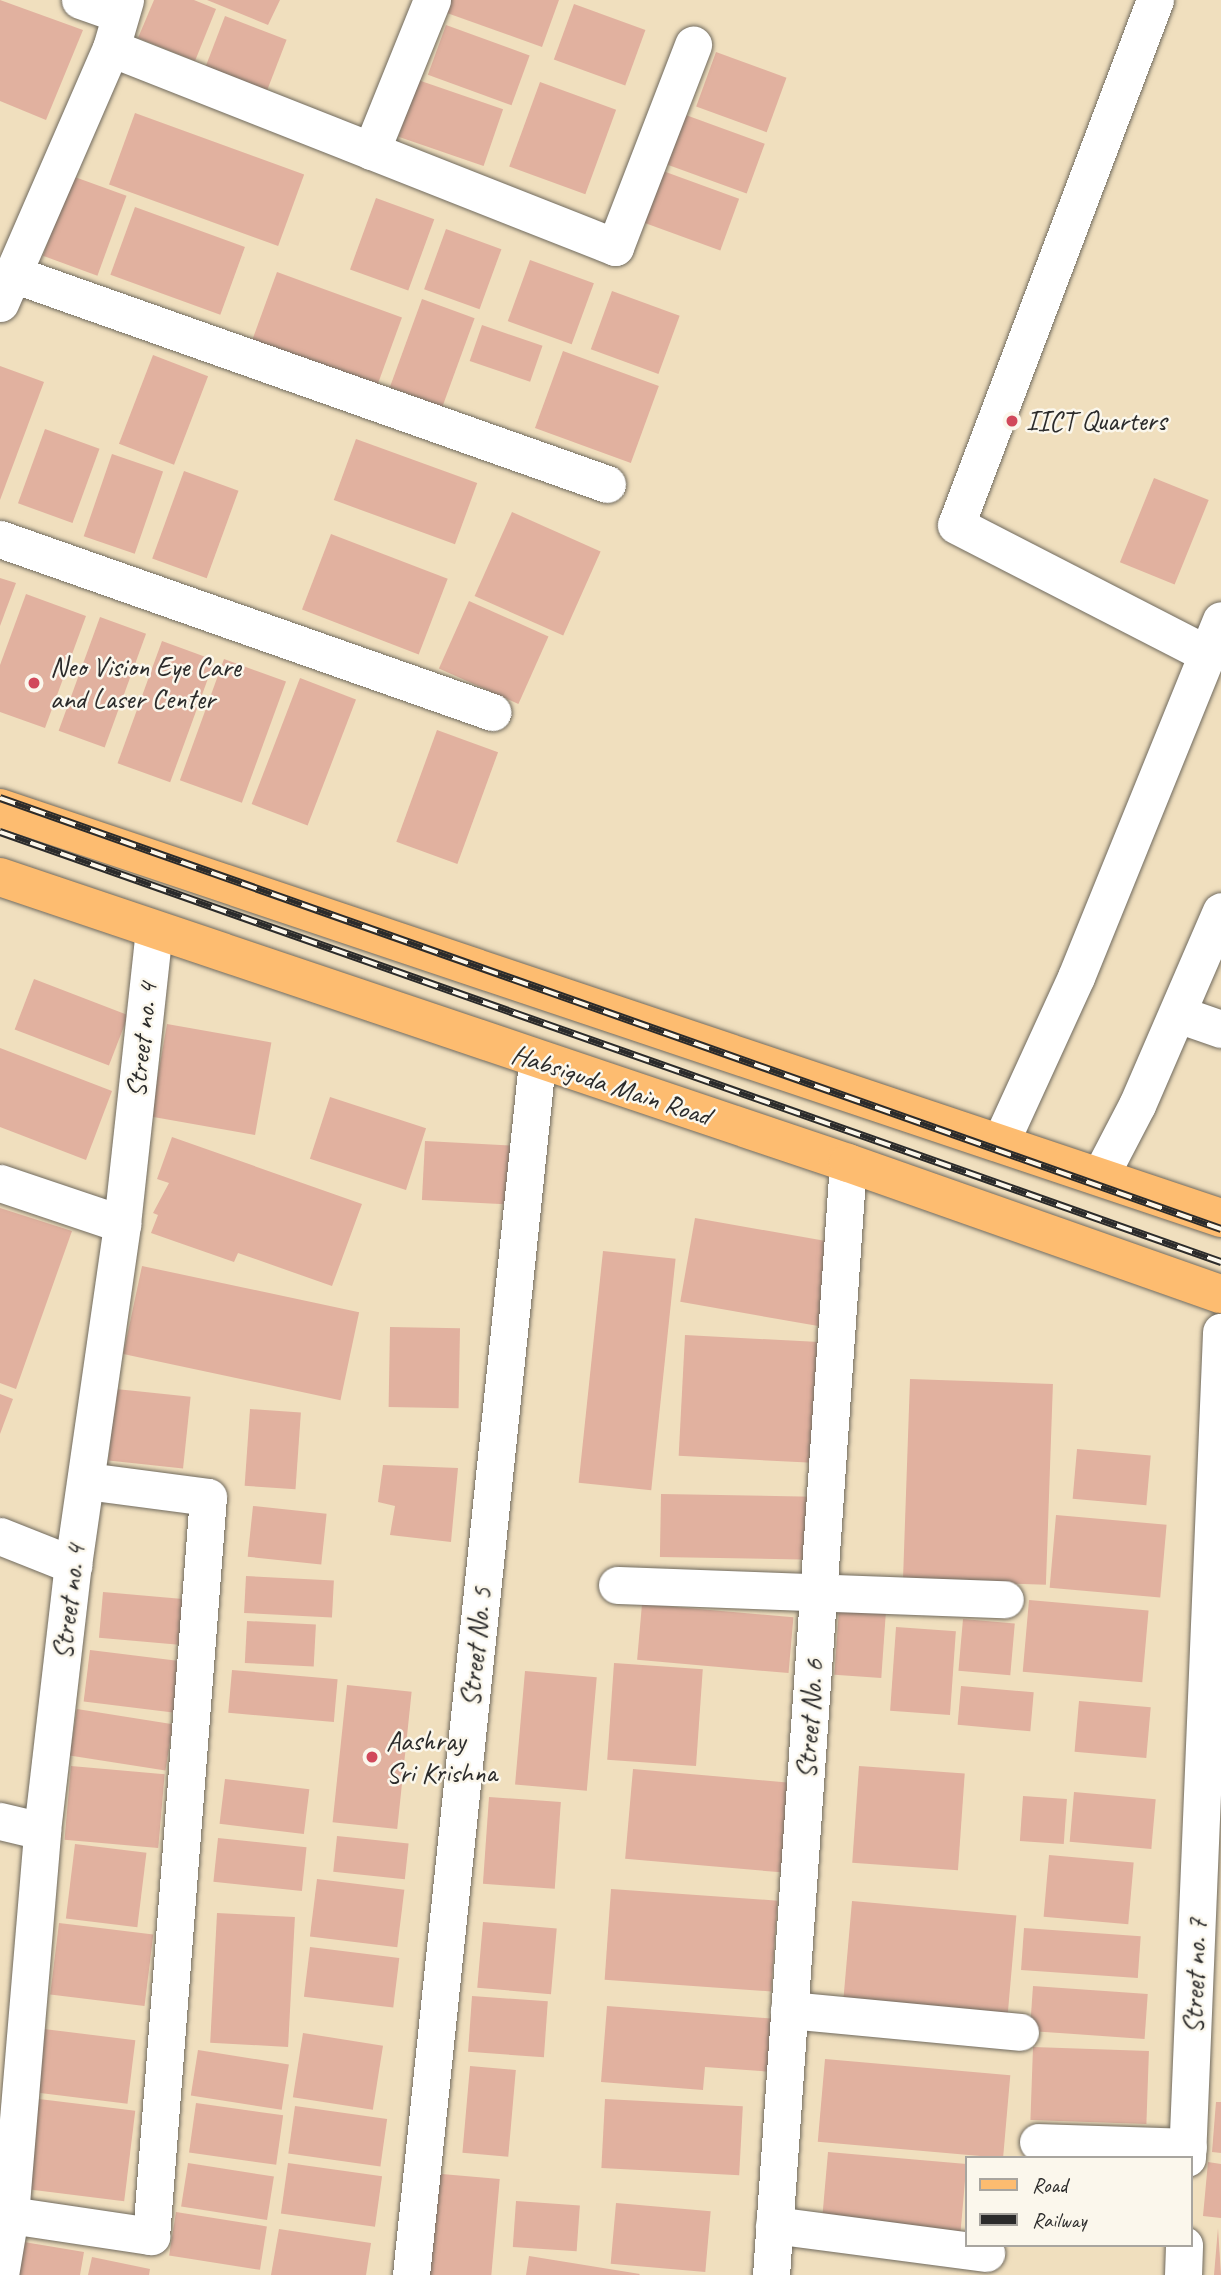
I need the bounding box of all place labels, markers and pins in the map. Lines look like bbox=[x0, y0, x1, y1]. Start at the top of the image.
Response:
place label: IICT Quarters bbox=[1026, 404, 1165, 438]
marker: IICT Quarters bbox=[1004, 413, 1020, 429]
place label: Neo Vision Eye Care and Laser Center bbox=[50, 650, 241, 716]
marker: Neo Vision Eye Care and Laser Center bbox=[24, 673, 44, 693]
place label: Aashray Sri Krishna bbox=[386, 1724, 497, 1790]
marker: Aashray Sri Krishna bbox=[364, 1749, 380, 1765]

